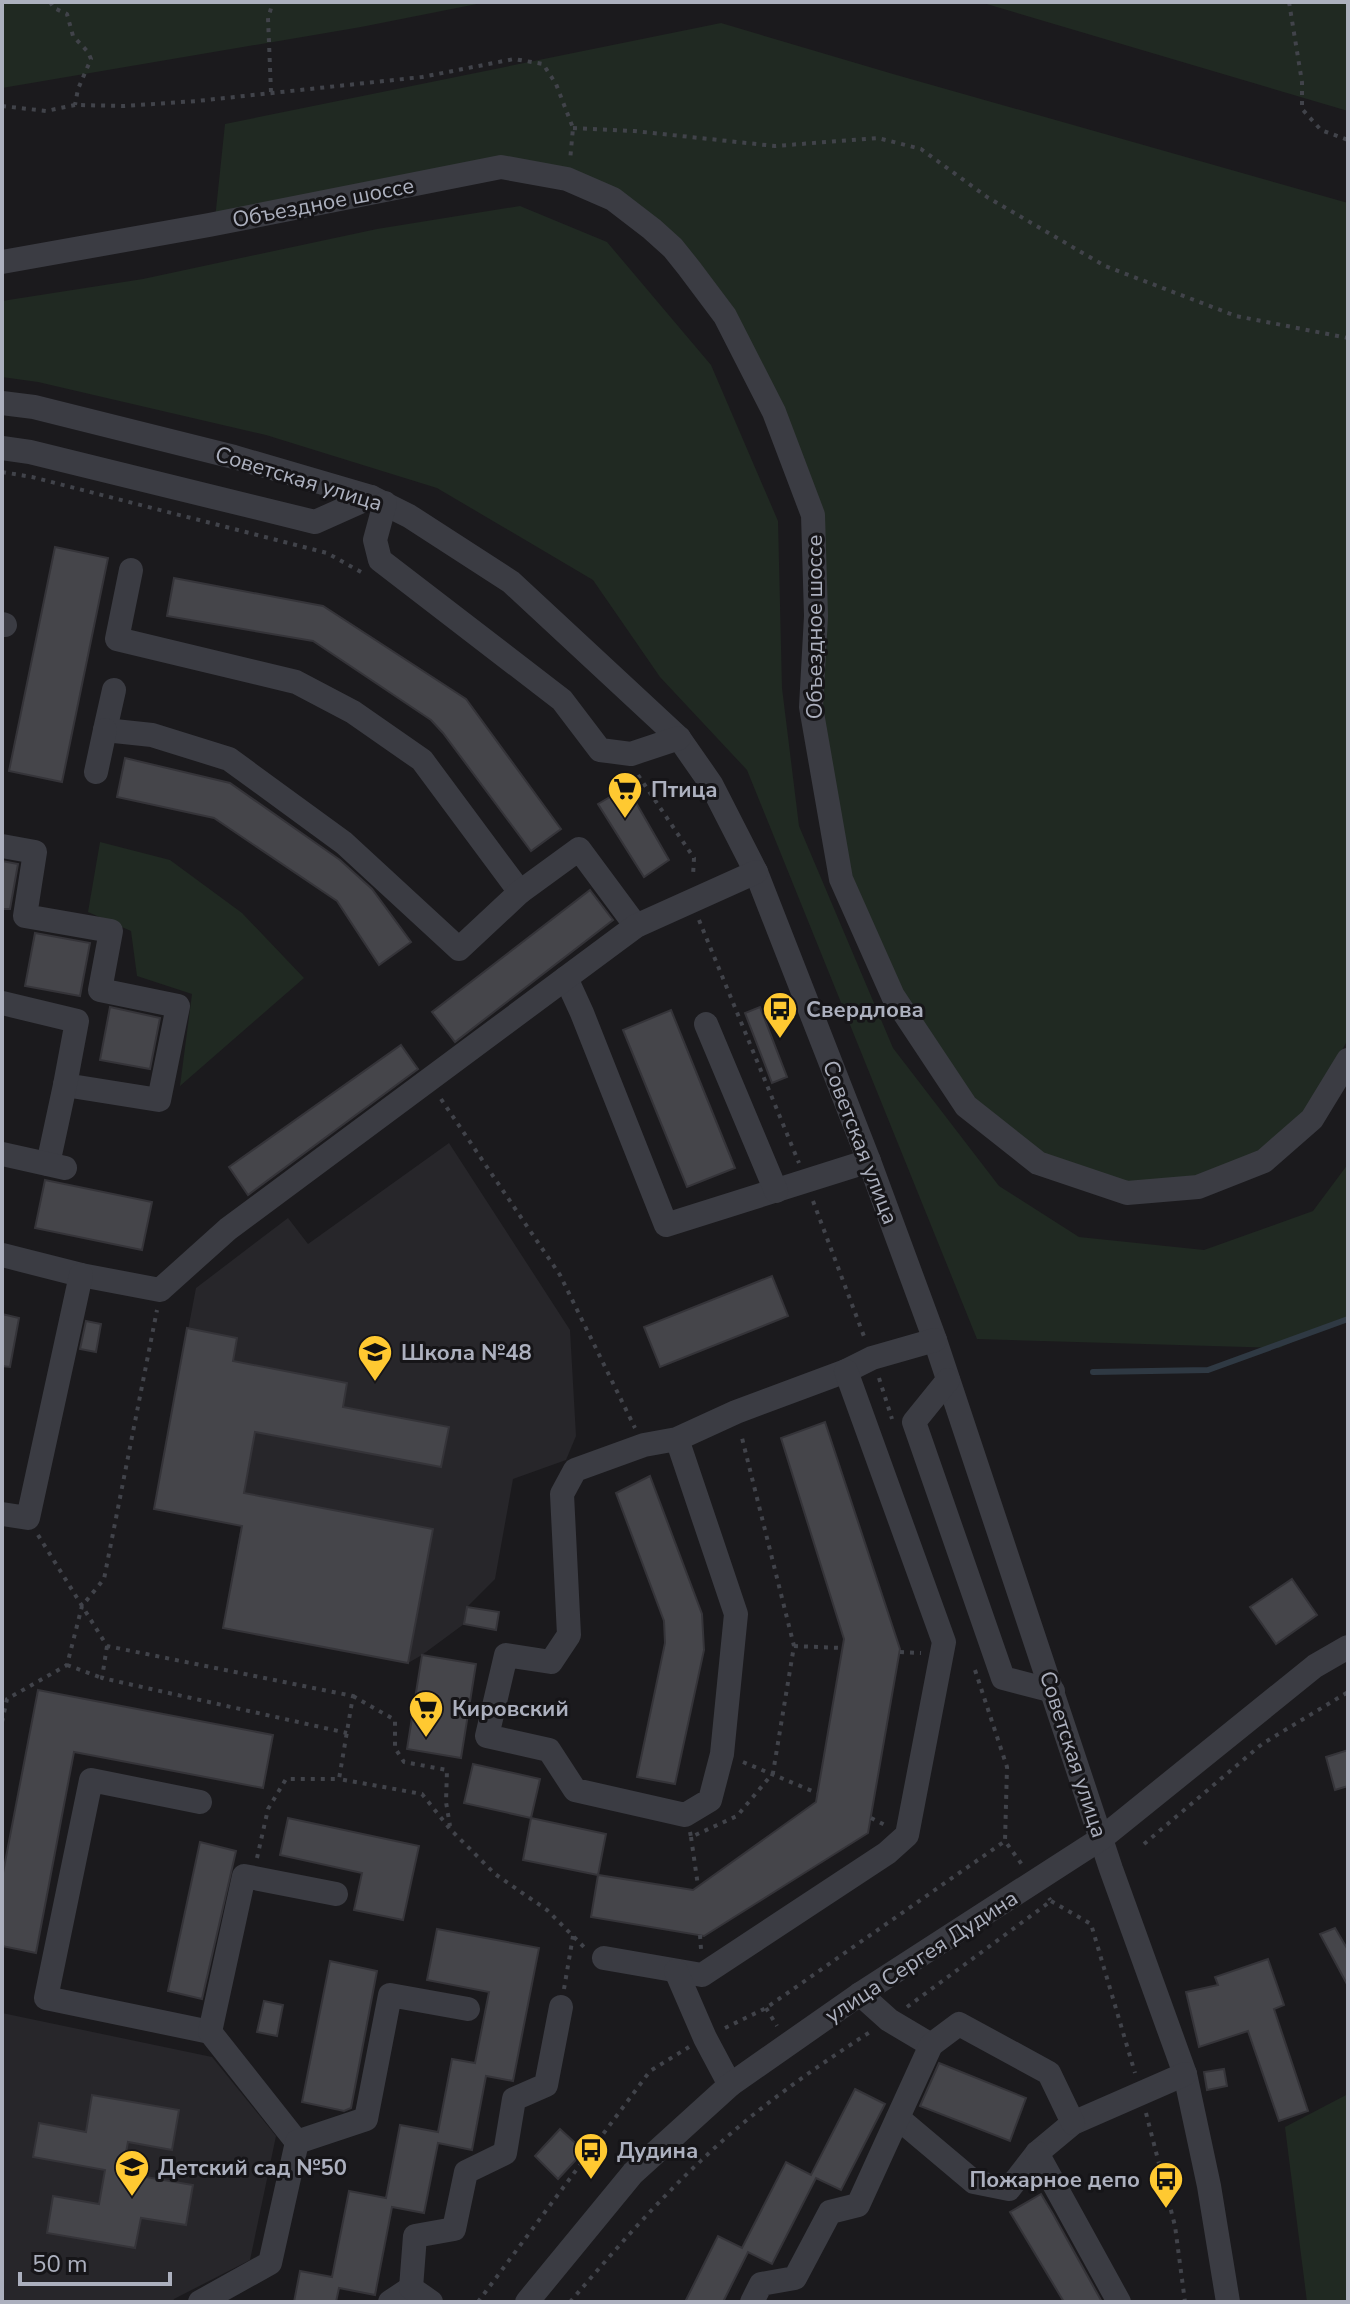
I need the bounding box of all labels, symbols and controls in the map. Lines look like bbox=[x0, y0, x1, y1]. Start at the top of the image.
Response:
street label: Объездное шоссе bbox=[230, 171, 417, 235]
street label: Советская улица bbox=[211, 439, 386, 519]
street label: Объездное шоссе bbox=[800, 535, 830, 719]
supermarket icon: Птица bbox=[606, 770, 644, 820]
place label: Птица bbox=[651, 775, 718, 805]
bus stop icon: Свердлова bbox=[761, 990, 799, 1040]
place label: Свердлова bbox=[806, 995, 924, 1025]
street label: Советская улица bbox=[815, 1056, 905, 1229]
school or university icon: Школа №48 bbox=[356, 1333, 394, 1383]
place label: Школа №48 bbox=[401, 1338, 532, 1368]
street label: Советская улица bbox=[1032, 1667, 1114, 1841]
supermarket icon: Кировский bbox=[407, 1689, 445, 1739]
place label: Кировский bbox=[452, 1694, 569, 1724]
street label: улица Сергея Дудина bbox=[819, 1883, 1024, 2030]
bus stop icon: Дудина bbox=[572, 2131, 610, 2181]
place label: Дудина bbox=[617, 2136, 698, 2166]
school or university icon: Детский сад №50 bbox=[113, 2148, 151, 2198]
place label: Детский сад №50 bbox=[158, 2153, 347, 2183]
bus stop icon: Пожарное депо bbox=[1147, 2160, 1185, 2210]
place label: Пожарное депо bbox=[969, 2165, 1140, 2195]
scale bar bbox=[20, 2236, 170, 2286]
text: 50 m bbox=[32, 2248, 88, 2280]

